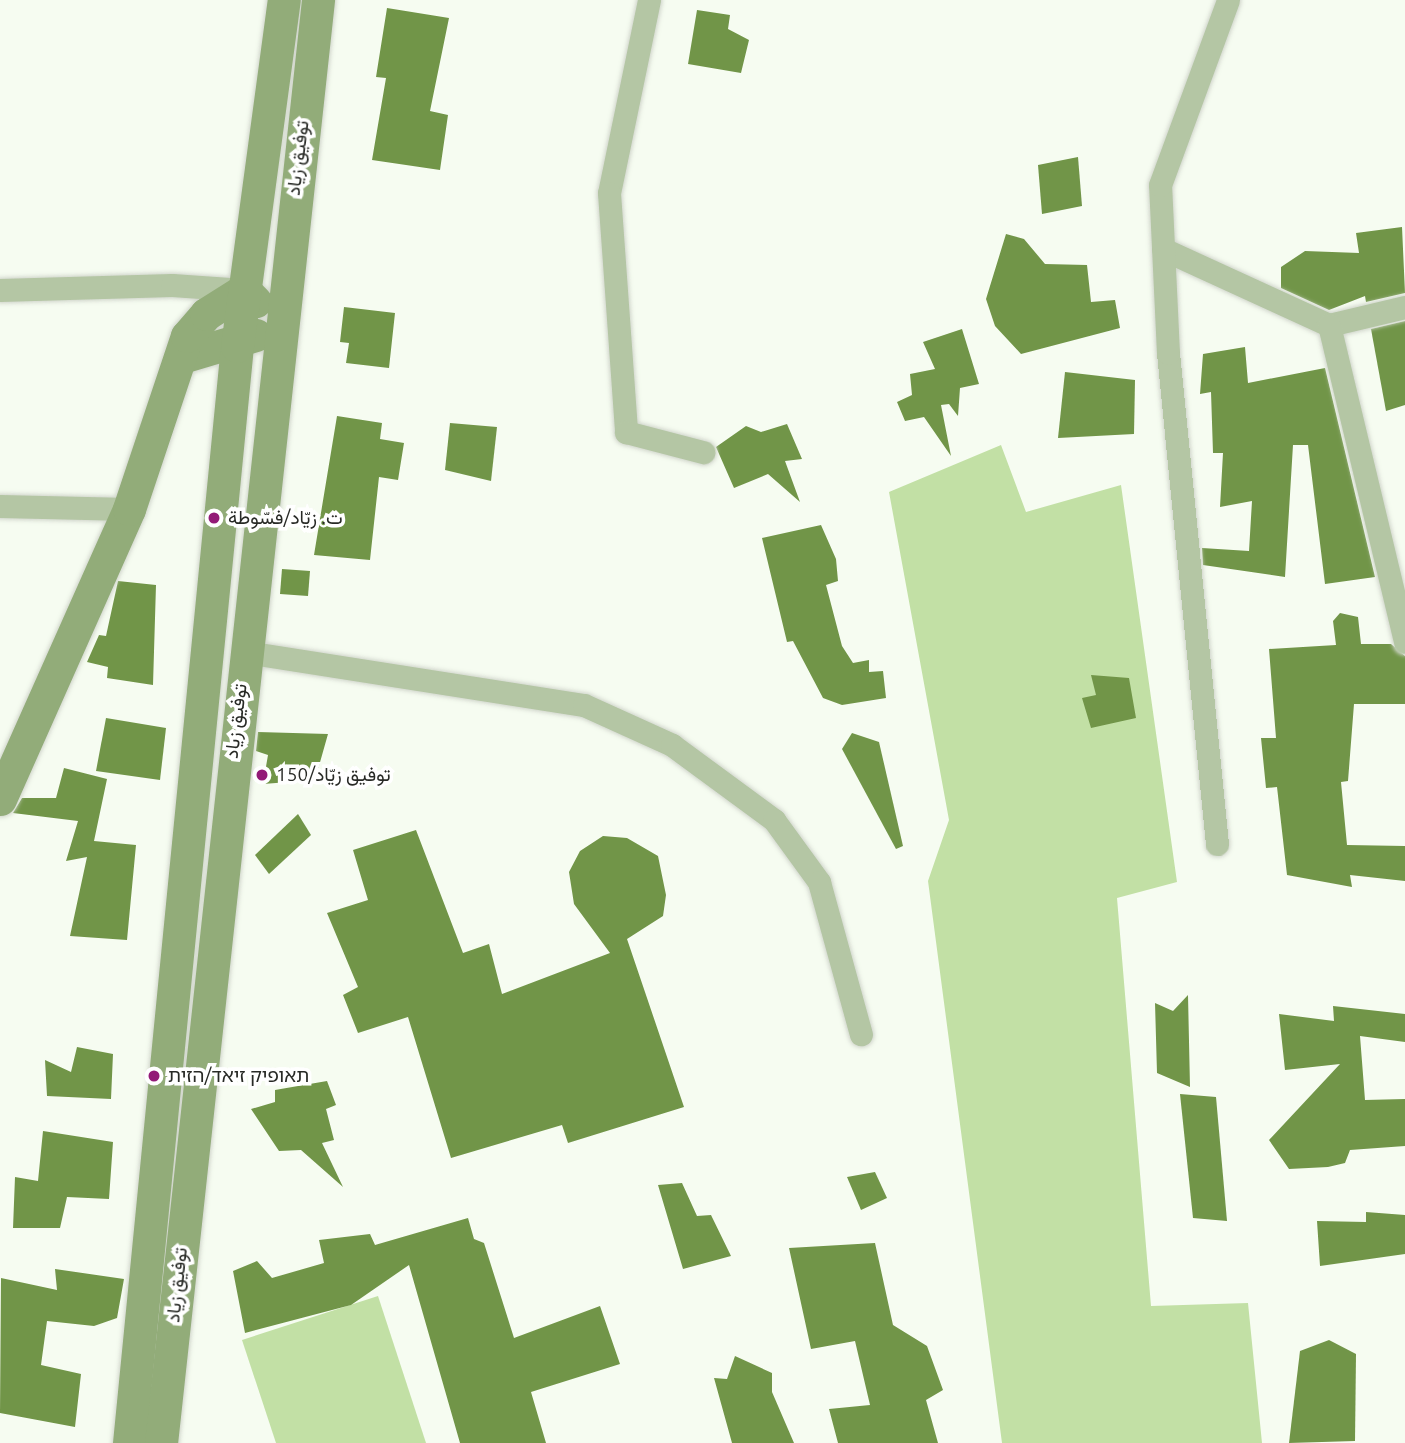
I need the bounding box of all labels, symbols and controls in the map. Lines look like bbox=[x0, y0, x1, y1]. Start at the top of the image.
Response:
street label: توفيق زياد bbox=[282, 119, 314, 197]
place label: ت. زيّاد/فسّوطة bbox=[228, 507, 343, 529]
marker: ت. زيّاد/فسّوطة bbox=[206, 510, 222, 526]
street label: توفيق زياد bbox=[220, 682, 252, 760]
place label: توفيق زيّاد/150 bbox=[276, 764, 390, 786]
marker: توفيق زيّاد/150 bbox=[254, 767, 270, 783]
place label: תאופיק זיאד/הזית bbox=[168, 1065, 309, 1087]
marker: תאופיק זיאד/הזית bbox=[146, 1068, 162, 1084]
street label: توفيق زياد bbox=[162, 1246, 192, 1324]

